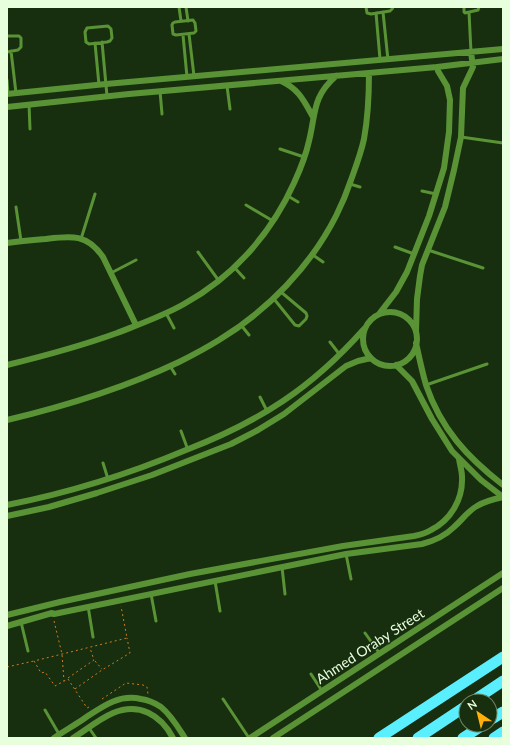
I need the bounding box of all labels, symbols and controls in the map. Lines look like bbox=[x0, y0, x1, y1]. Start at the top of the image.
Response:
street label: Ahmed Oraby Street bbox=[312, 604, 427, 687]
north arrow bbox=[458, 693, 498, 733]
text: N bbox=[465, 697, 479, 712]

